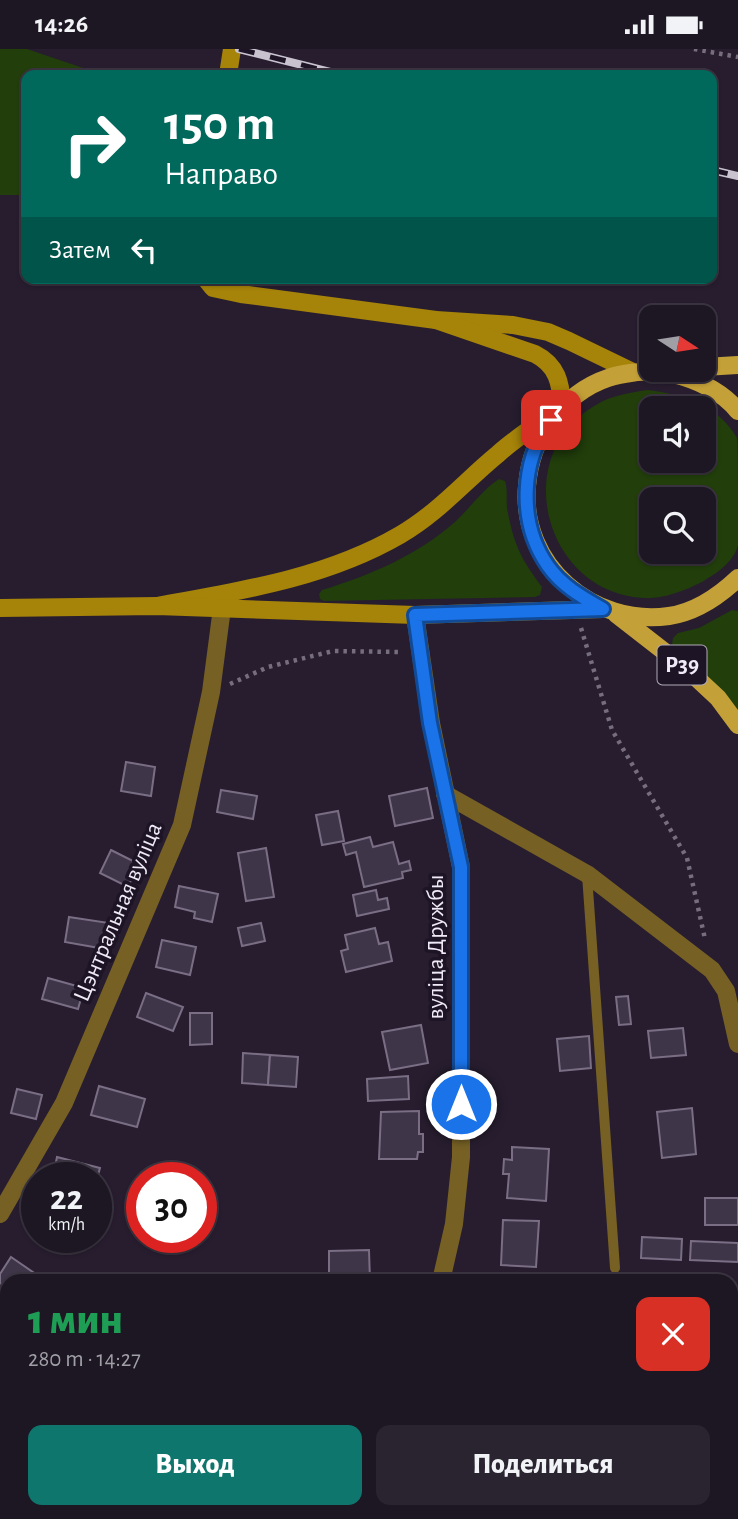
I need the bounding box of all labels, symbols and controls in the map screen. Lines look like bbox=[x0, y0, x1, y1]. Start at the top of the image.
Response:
text: 14:26 bbox=[35, 11, 88, 37]
icon: right bbox=[49, 98, 140, 189]
text: 150 m bbox=[164, 100, 275, 149]
text: Направо bbox=[164, 158, 278, 190]
icon: left bbox=[125, 231, 163, 269]
text: Затем bbox=[49, 237, 111, 263]
north arrow bbox=[639, 305, 716, 381]
map controls bbox=[639, 305, 716, 564]
pin bbox=[521, 390, 581, 450]
button: sound bbox=[639, 396, 716, 473]
icon: arrive bbox=[532, 401, 570, 439]
button: search bbox=[639, 487, 716, 564]
road number: Р39 bbox=[658, 645, 706, 685]
street label: Цэнтральная вуліца bbox=[69, 819, 167, 1005]
street label: вуліца Дружбы bbox=[424, 874, 448, 1020]
position arrow bbox=[424, 1067, 498, 1141]
speed limit sign: 30 bbox=[126, 1162, 217, 1253]
text: 22 bbox=[50, 1181, 83, 1216]
text: km/h bbox=[48, 1216, 85, 1234]
button: close bbox=[636, 1297, 710, 1371]
text: 1 мин bbox=[28, 1299, 123, 1341]
text: 280 m · 14:27 bbox=[28, 1348, 141, 1371]
button: Выход bbox=[28, 1425, 362, 1505]
button: Поделиться bbox=[376, 1425, 710, 1505]

